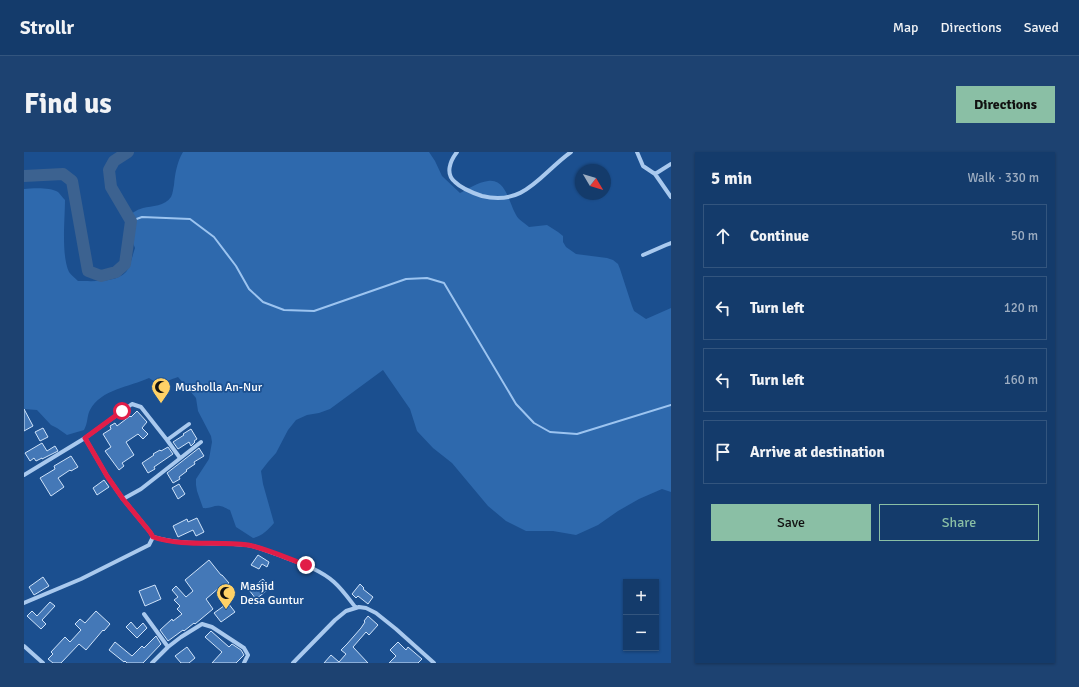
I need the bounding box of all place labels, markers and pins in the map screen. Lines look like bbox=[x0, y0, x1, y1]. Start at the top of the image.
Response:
mosque icon: Musholla An-Nur bbox=[150, 376, 172, 404]
place label: Musholla An-Nur bbox=[175, 380, 263, 395]
place label: Masjid Desa Guntur bbox=[240, 579, 304, 608]
mosque icon: Masjid Desa Guntur bbox=[215, 582, 237, 610]

